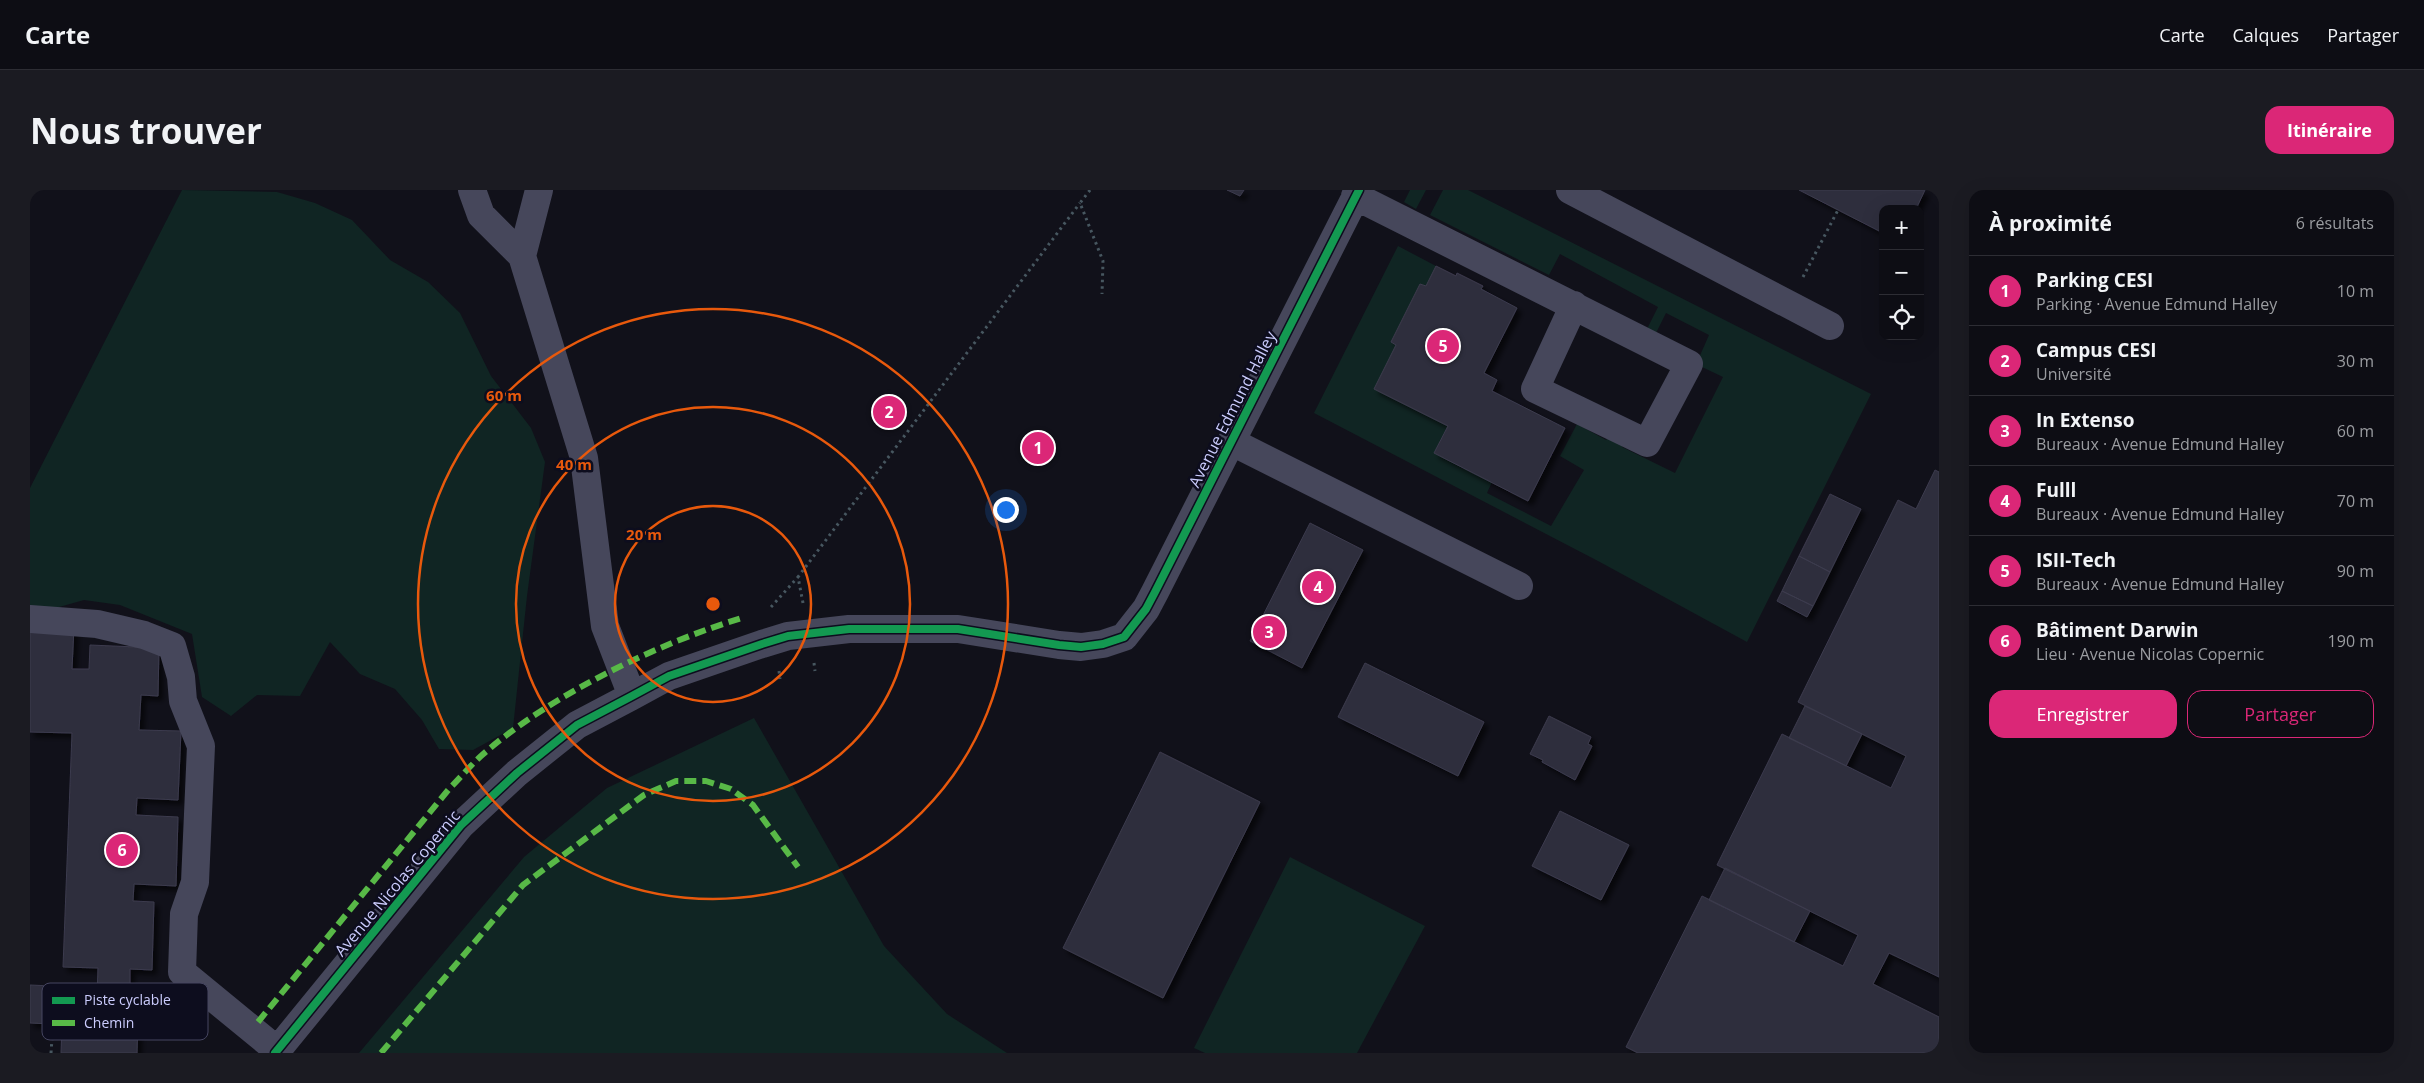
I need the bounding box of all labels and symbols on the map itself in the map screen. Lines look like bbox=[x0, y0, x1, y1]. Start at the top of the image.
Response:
street label: Avenue Edmund Halley bbox=[1183, 326, 1281, 491]
pin: 5 bbox=[1427, 327, 1459, 365]
text: 60 m bbox=[486, 385, 522, 405]
pin: 2 bbox=[873, 393, 905, 431]
pin: 1 bbox=[1022, 429, 1054, 467]
text: 40 m bbox=[556, 454, 592, 474]
your location bbox=[993, 497, 1019, 523]
text: 20 m bbox=[626, 524, 662, 544]
pin: 4 bbox=[1302, 568, 1334, 606]
centre of rings bbox=[704, 595, 722, 613]
pin: 3 bbox=[1253, 613, 1285, 651]
street label: Avenue Nicolas Copernic bbox=[329, 805, 465, 961]
pin: 6 bbox=[106, 831, 138, 869]
legend bbox=[42, 983, 208, 1040]
text: Piste cyclable bbox=[84, 990, 171, 1009]
text: Chemin bbox=[84, 1013, 134, 1032]

